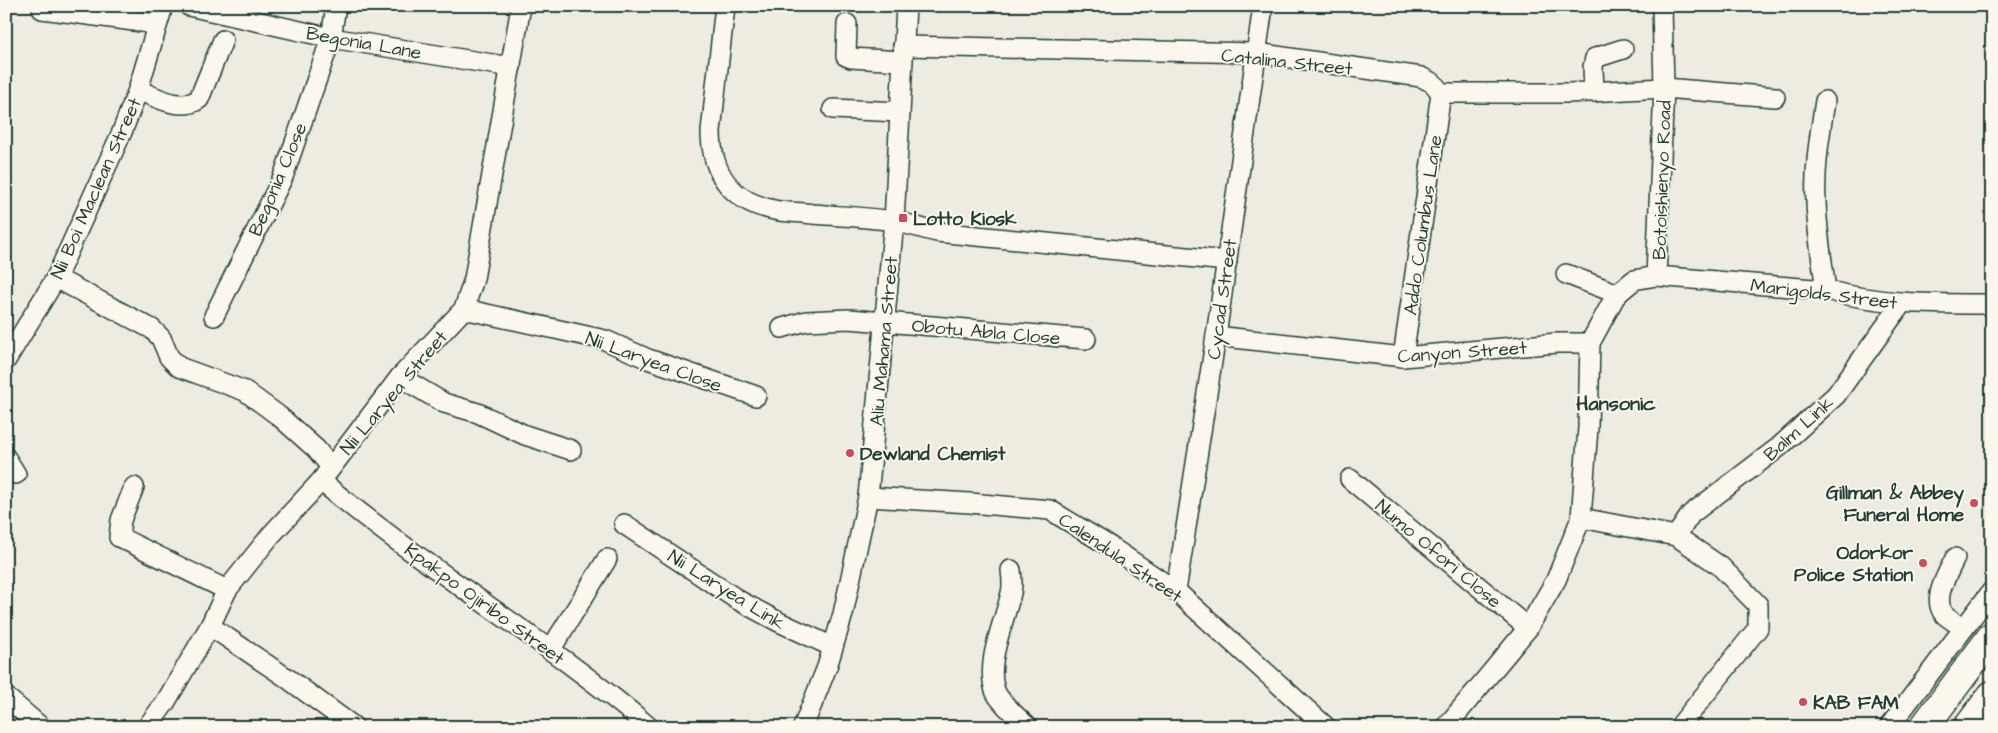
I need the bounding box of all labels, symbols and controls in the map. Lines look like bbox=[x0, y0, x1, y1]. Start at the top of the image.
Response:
street label: Begonia Lane bbox=[304, 20, 423, 68]
street label: Catalina Street bbox=[1220, 42, 1354, 83]
street label: Nii Boi Maclean Street bbox=[44, 93, 149, 284]
street label: Botoishienyo Road bbox=[1646, 100, 1680, 260]
street label: Begonia Close bbox=[242, 119, 315, 241]
street label: Addo Columbus Lane bbox=[1397, 133, 1449, 317]
place label: Lotto Kiosk bbox=[913, 206, 1017, 233]
marker: Lotto Kiosk bbox=[897, 212, 909, 224]
street label: Cycad Street bbox=[1201, 237, 1245, 361]
street label: Aliu Mahama Street bbox=[864, 255, 905, 427]
street label: Marigolds Street bbox=[1749, 272, 1899, 318]
street label: Obotu Abla Close bbox=[910, 313, 1061, 352]
street label: Nii Laryea Street bbox=[334, 325, 455, 462]
street label: Nii Laryea Close bbox=[581, 325, 726, 401]
street label: Canyon Street bbox=[1397, 334, 1528, 371]
district label: Hansonic bbox=[1576, 390, 1656, 418]
street label: Balm Link bbox=[1758, 390, 1840, 468]
place label: Dewland Chemist bbox=[860, 441, 1006, 468]
marker: Dewland Chemist bbox=[844, 447, 856, 459]
place label: Gillman & Abbey Funeral Home bbox=[1826, 480, 1965, 529]
street label: Numo Ofori Close bbox=[1369, 493, 1507, 615]
marker: Gillman & Abbey Funeral Home bbox=[1968, 497, 1980, 509]
street label: Calendula Street bbox=[1053, 507, 1188, 610]
street label: Kpakpo Ojiribo Street bbox=[398, 537, 570, 672]
place label: Odorkor Police Station bbox=[1794, 540, 1914, 589]
street label: Nii Laryea Link bbox=[662, 543, 790, 638]
marker: Odorkor Police Station bbox=[1917, 557, 1929, 569]
place label: KAB FAM bbox=[1813, 690, 1899, 717]
marker: KAB FAM bbox=[1797, 696, 1809, 708]

